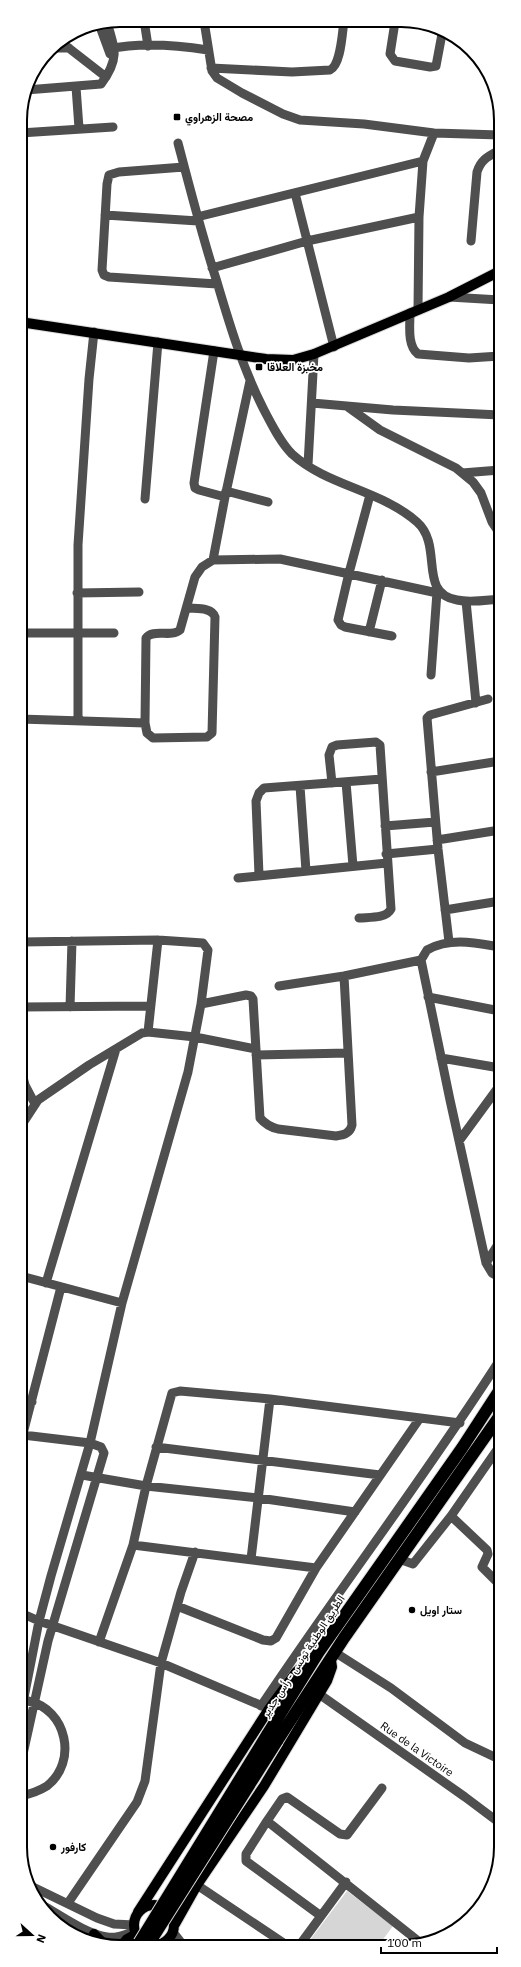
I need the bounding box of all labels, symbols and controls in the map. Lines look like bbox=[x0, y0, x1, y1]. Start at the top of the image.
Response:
place label: مصحة الزهراوي bbox=[185, 110, 253, 126]
marker: مصحة الزهراوي bbox=[172, 112, 182, 122]
place label: مخبزة العلاقا bbox=[267, 360, 323, 374]
marker: مخبزة العلاقا bbox=[254, 362, 264, 372]
street label: الطريق الوطنية تونس - رأس جدير bbox=[258, 1592, 348, 1720]
place label: ستار اويل bbox=[420, 1603, 462, 1617]
marker: ستار اويل bbox=[407, 1605, 417, 1615]
street label: Rue de la Victoire bbox=[378, 1719, 456, 1779]
place label: كارفور bbox=[60, 1840, 86, 1854]
marker: كارفور bbox=[48, 1842, 58, 1852]
north arrow bbox=[12, 1915, 52, 1955]
scale bar bbox=[381, 1929, 497, 1955]
text: N bbox=[33, 1932, 49, 1945]
text: 100 m bbox=[387, 1935, 422, 1950]

